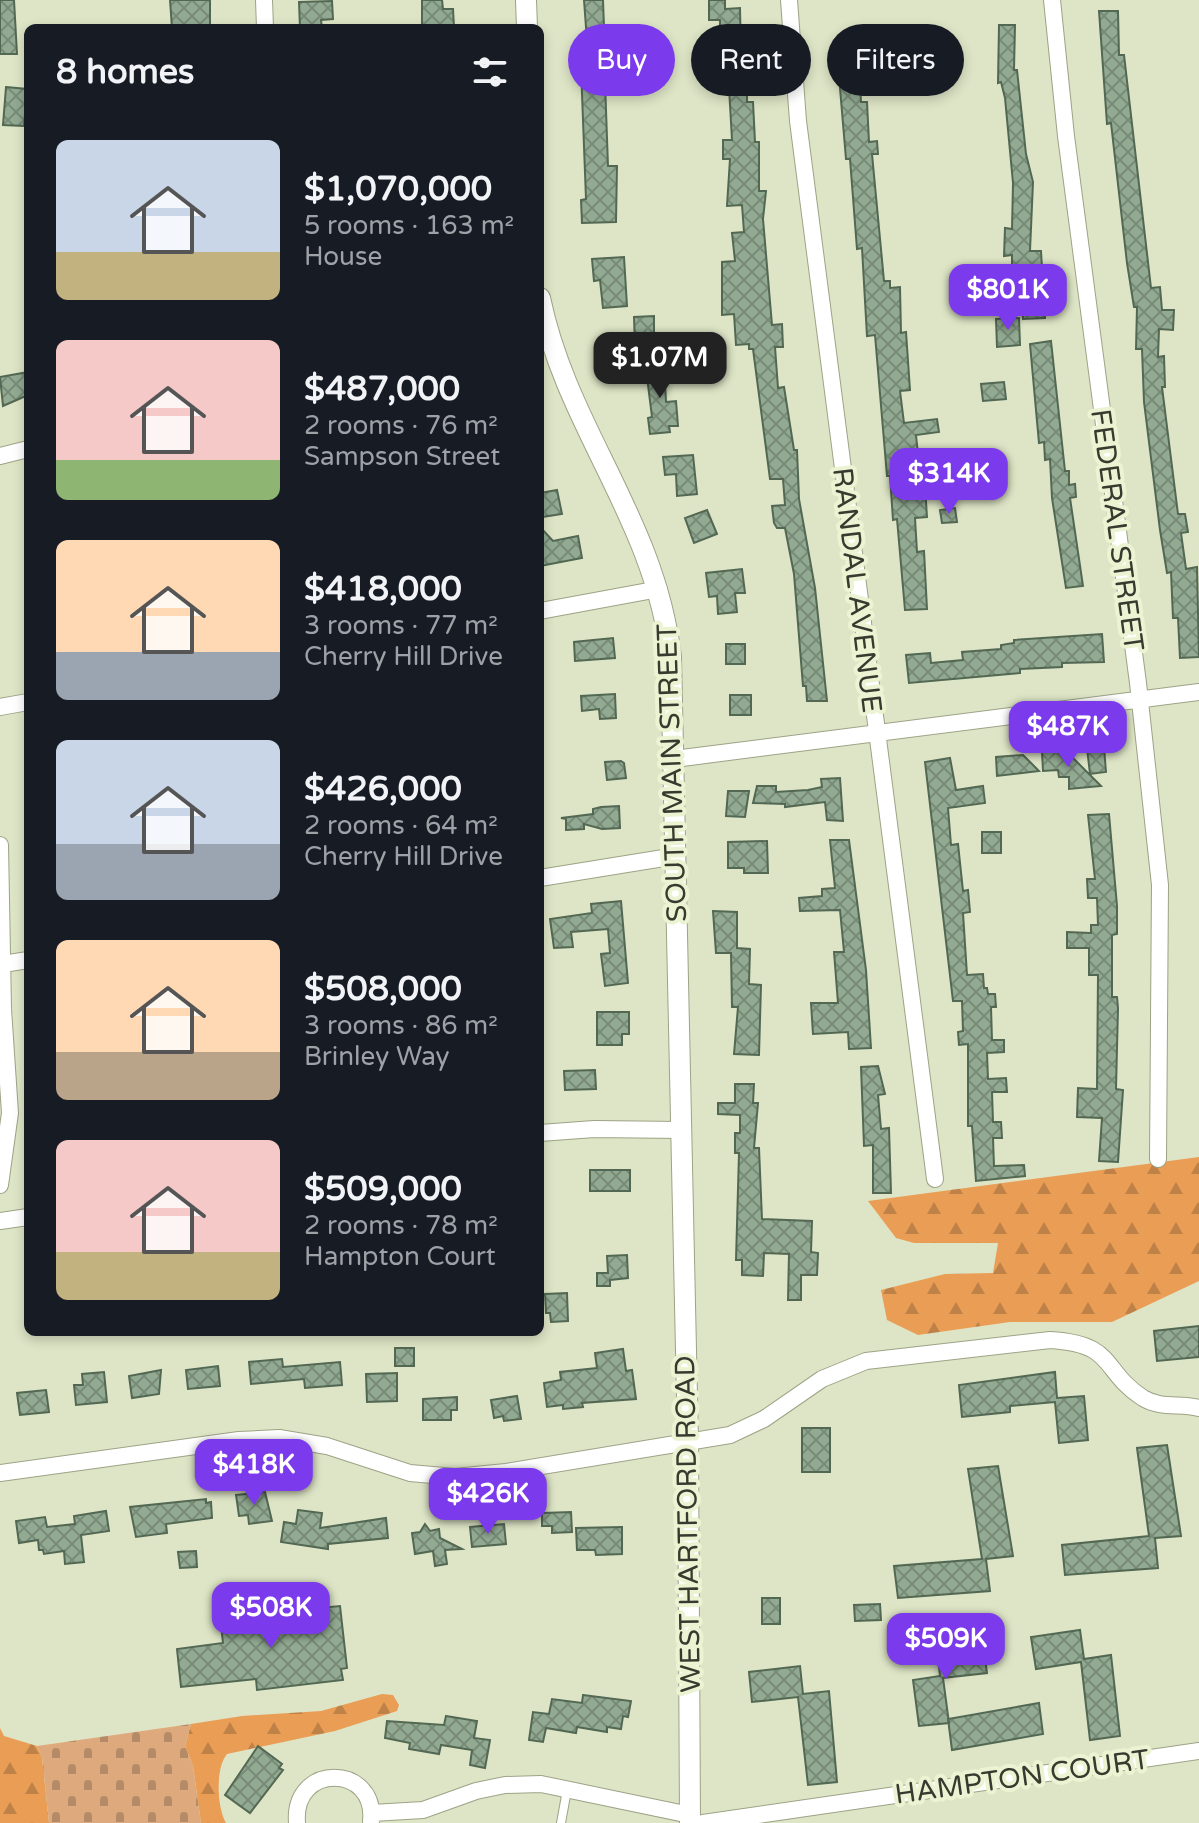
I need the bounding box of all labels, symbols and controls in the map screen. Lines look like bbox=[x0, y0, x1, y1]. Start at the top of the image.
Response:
chip: Buy bbox=[568, 24, 675, 96]
chip: Rent bbox=[691, 24, 811, 96]
chip: Filters bbox=[827, 24, 964, 96]
icon: filters bbox=[468, 50, 512, 94]
text: 8 homes bbox=[56, 52, 194, 93]
text: $1,070,000 bbox=[304, 169, 492, 210]
icon: home bbox=[120, 172, 216, 268]
text: 5 rooms · 163 m² bbox=[304, 210, 514, 241]
text: House bbox=[304, 241, 382, 272]
pin: $801K bbox=[952, 264, 1064, 332]
text: $801K bbox=[967, 274, 1049, 305]
pin: $1.07M bbox=[595, 332, 725, 400]
text: $1.07M bbox=[612, 342, 708, 373]
text: $487,000 bbox=[304, 369, 460, 410]
icon: home bbox=[120, 372, 216, 468]
street label: FEDERAL STREET bbox=[1083, 407, 1151, 653]
text: 2 rooms · 76 m² bbox=[304, 410, 498, 441]
text: Sampson Street bbox=[304, 441, 500, 472]
pin: $314K bbox=[893, 448, 1005, 516]
text: $314K bbox=[908, 458, 990, 489]
street label: RANDAL AVENUE bbox=[825, 466, 889, 715]
text: $418,000 bbox=[304, 569, 462, 610]
icon: home bbox=[120, 572, 216, 668]
text: 3 rooms · 77 m² bbox=[304, 610, 498, 641]
street label: SOUTH MAIN STREET bbox=[650, 623, 694, 923]
text: Cherry Hill Drive bbox=[304, 641, 503, 672]
pin: $487K bbox=[1012, 701, 1124, 769]
text: $487K bbox=[1027, 711, 1109, 742]
text: $426,000 bbox=[304, 769, 462, 810]
icon: home bbox=[120, 772, 216, 868]
text: 2 rooms · 64 m² bbox=[304, 810, 498, 841]
text: Cherry Hill Drive bbox=[304, 841, 503, 872]
text: $508,000 bbox=[304, 969, 462, 1010]
icon: home bbox=[120, 972, 216, 1068]
text: 3 rooms · 86 m² bbox=[304, 1010, 498, 1041]
text: Brinley Way bbox=[304, 1041, 449, 1072]
text: $509,000 bbox=[304, 1169, 462, 1210]
icon: home bbox=[120, 1172, 216, 1268]
text: 2 rooms · 78 m² bbox=[304, 1210, 498, 1241]
text: Hampton Court bbox=[304, 1241, 496, 1272]
street label: WEST HARTFORD ROAD bbox=[668, 1355, 708, 1693]
pin: $418K bbox=[198, 1439, 310, 1507]
text: $418K bbox=[213, 1449, 295, 1480]
pin: $426K bbox=[432, 1468, 544, 1536]
text: $426K bbox=[447, 1478, 529, 1509]
pin: $508K bbox=[215, 1582, 327, 1650]
text: $508K bbox=[230, 1592, 312, 1623]
pin: $509K bbox=[890, 1613, 1002, 1681]
text: $509K bbox=[905, 1623, 987, 1654]
street label: HAMPTON COURT bbox=[893, 1742, 1152, 1812]

